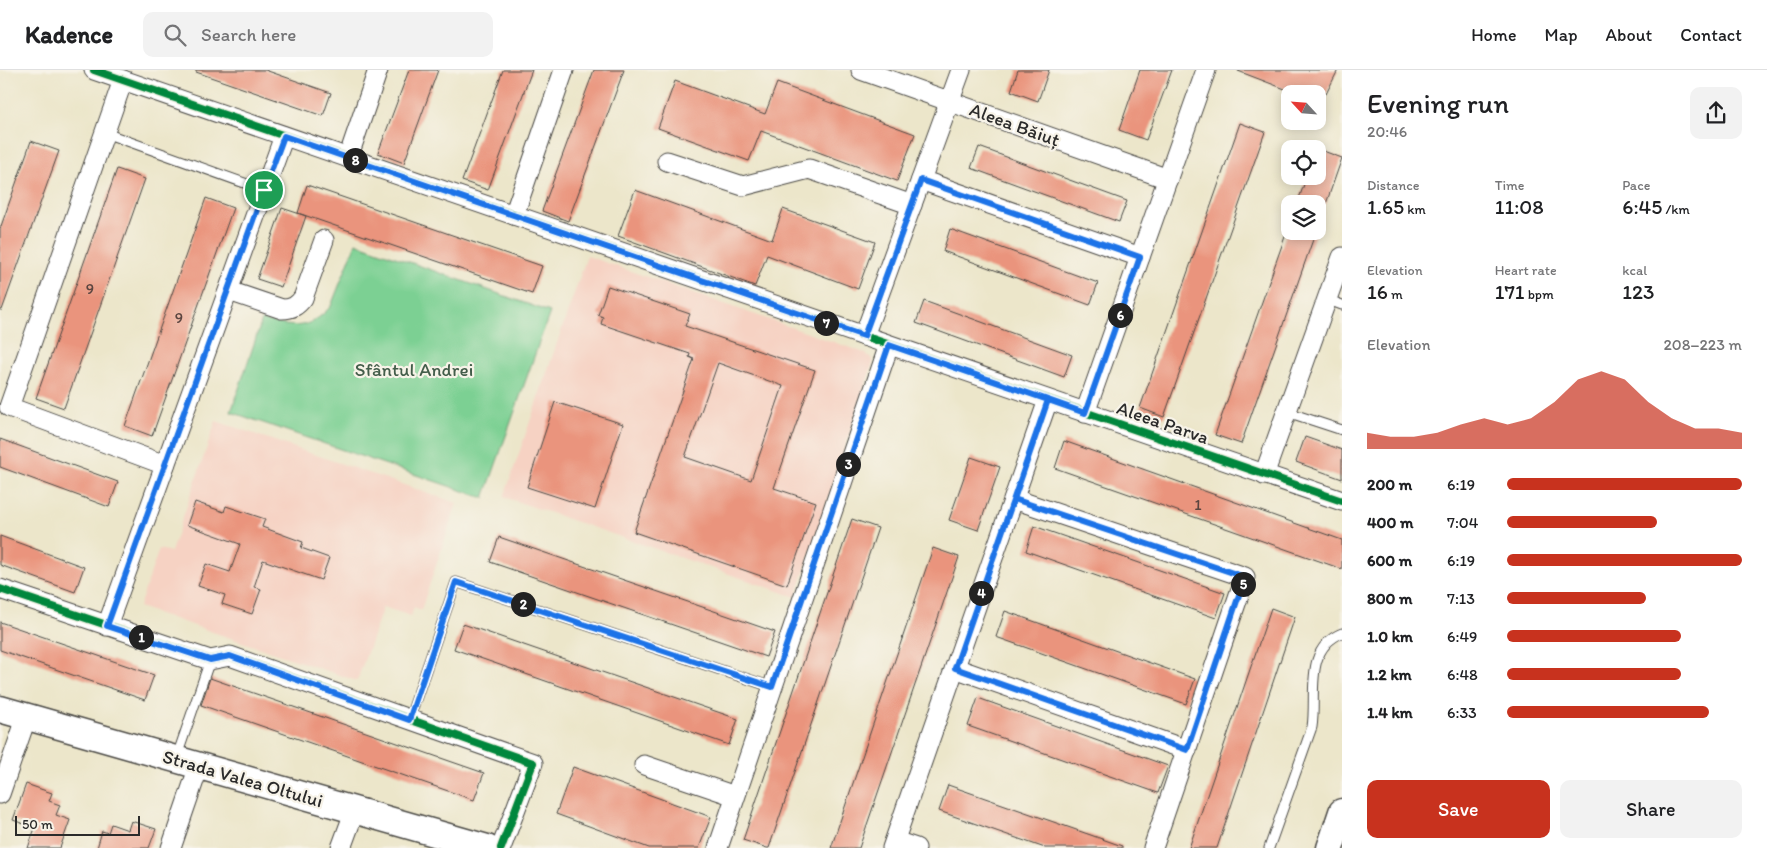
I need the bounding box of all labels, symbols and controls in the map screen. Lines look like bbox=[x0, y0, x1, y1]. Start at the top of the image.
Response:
search box bbox=[143, 12, 493, 57]
text: Kadence bbox=[25, 20, 113, 49]
icon: search bbox=[161, 21, 189, 49]
text: Search here bbox=[201, 23, 296, 46]
text: Home bbox=[1471, 24, 1517, 46]
text: Map bbox=[1545, 24, 1578, 46]
text: About bbox=[1606, 24, 1652, 46]
text: Contact bbox=[1680, 24, 1742, 46]
north arrow bbox=[1281, 85, 1326, 130]
map controls bbox=[1281, 85, 1326, 240]
text: Evening run bbox=[1367, 86, 1509, 120]
button: share bbox=[1690, 87, 1742, 139]
street label: Aleea Băiuț bbox=[967, 98, 1063, 151]
text: 20:46 bbox=[1367, 122, 1407, 141]
button: locate bbox=[1281, 140, 1326, 185]
pin: 8 bbox=[342, 148, 368, 172]
text: 8 bbox=[352, 152, 359, 169]
pin bbox=[243, 169, 285, 211]
icon: arrive bbox=[250, 176, 278, 204]
text: Distance bbox=[1367, 177, 1419, 194]
text: Time bbox=[1495, 177, 1525, 194]
text: Pace bbox=[1622, 177, 1650, 194]
text: 1.65 bbox=[1367, 194, 1404, 219]
text: 11:08 bbox=[1495, 194, 1544, 219]
text: 6:45 bbox=[1622, 194, 1662, 219]
button: layers bbox=[1281, 195, 1326, 240]
text: km bbox=[1404, 201, 1426, 218]
text: /km bbox=[1662, 201, 1690, 218]
text: Elevation bbox=[1367, 262, 1423, 279]
text: Heart rate bbox=[1495, 262, 1557, 279]
text: kcal bbox=[1622, 262, 1647, 279]
house number: 9 bbox=[86, 279, 94, 298]
text: 16 bbox=[1367, 279, 1388, 304]
text: 171 bbox=[1495, 279, 1525, 304]
text: 123 bbox=[1622, 279, 1655, 304]
text: m bbox=[1388, 286, 1403, 303]
text: bpm bbox=[1525, 286, 1554, 303]
pin: 6 bbox=[1108, 302, 1132, 328]
text: 6 bbox=[1117, 307, 1124, 324]
house number: 9 bbox=[175, 308, 183, 327]
pin: 7 bbox=[814, 310, 838, 336]
text: 7 bbox=[823, 315, 830, 332]
text: Elevation bbox=[1367, 335, 1431, 354]
text: 208–223 m bbox=[1663, 335, 1742, 354]
park label: Sfântul Andrei bbox=[355, 358, 473, 381]
street label: Aleea Parva bbox=[1114, 396, 1212, 449]
pin: 3 bbox=[836, 452, 860, 476]
text: 3 bbox=[845, 456, 852, 473]
text: 200 m bbox=[1367, 475, 1412, 494]
text: 6:19 bbox=[1447, 475, 1475, 494]
house number: 1 bbox=[1194, 495, 1202, 514]
text: 400 m bbox=[1367, 513, 1413, 532]
text: 7:04 bbox=[1447, 513, 1478, 532]
text: 600 m bbox=[1367, 551, 1412, 570]
text: 6:19 bbox=[1447, 551, 1475, 570]
pin: 5 bbox=[1230, 572, 1256, 596]
text: 5 bbox=[1240, 576, 1247, 593]
pin: 4 bbox=[968, 580, 994, 606]
text: 4 bbox=[977, 585, 986, 602]
text: 800 m bbox=[1367, 589, 1413, 608]
text: 7:13 bbox=[1447, 589, 1475, 608]
pin: 2 bbox=[510, 592, 536, 616]
text: 2 bbox=[520, 596, 527, 613]
pin: 1 bbox=[128, 624, 154, 650]
text: 1.0 km bbox=[1367, 627, 1413, 646]
text: 6:49 bbox=[1447, 627, 1477, 646]
text: 1 bbox=[138, 629, 145, 646]
text: 1.2 km bbox=[1367, 665, 1412, 684]
text: 6:48 bbox=[1447, 665, 1478, 684]
text: 1.4 km bbox=[1367, 703, 1413, 722]
text: 6:33 bbox=[1447, 703, 1477, 722]
street label: Strada Valea Oltului bbox=[160, 745, 326, 812]
button: Save bbox=[1367, 780, 1550, 838]
button: Share bbox=[1560, 780, 1742, 838]
scale bar bbox=[15, 813, 140, 836]
text: 50 m bbox=[22, 816, 53, 833]

